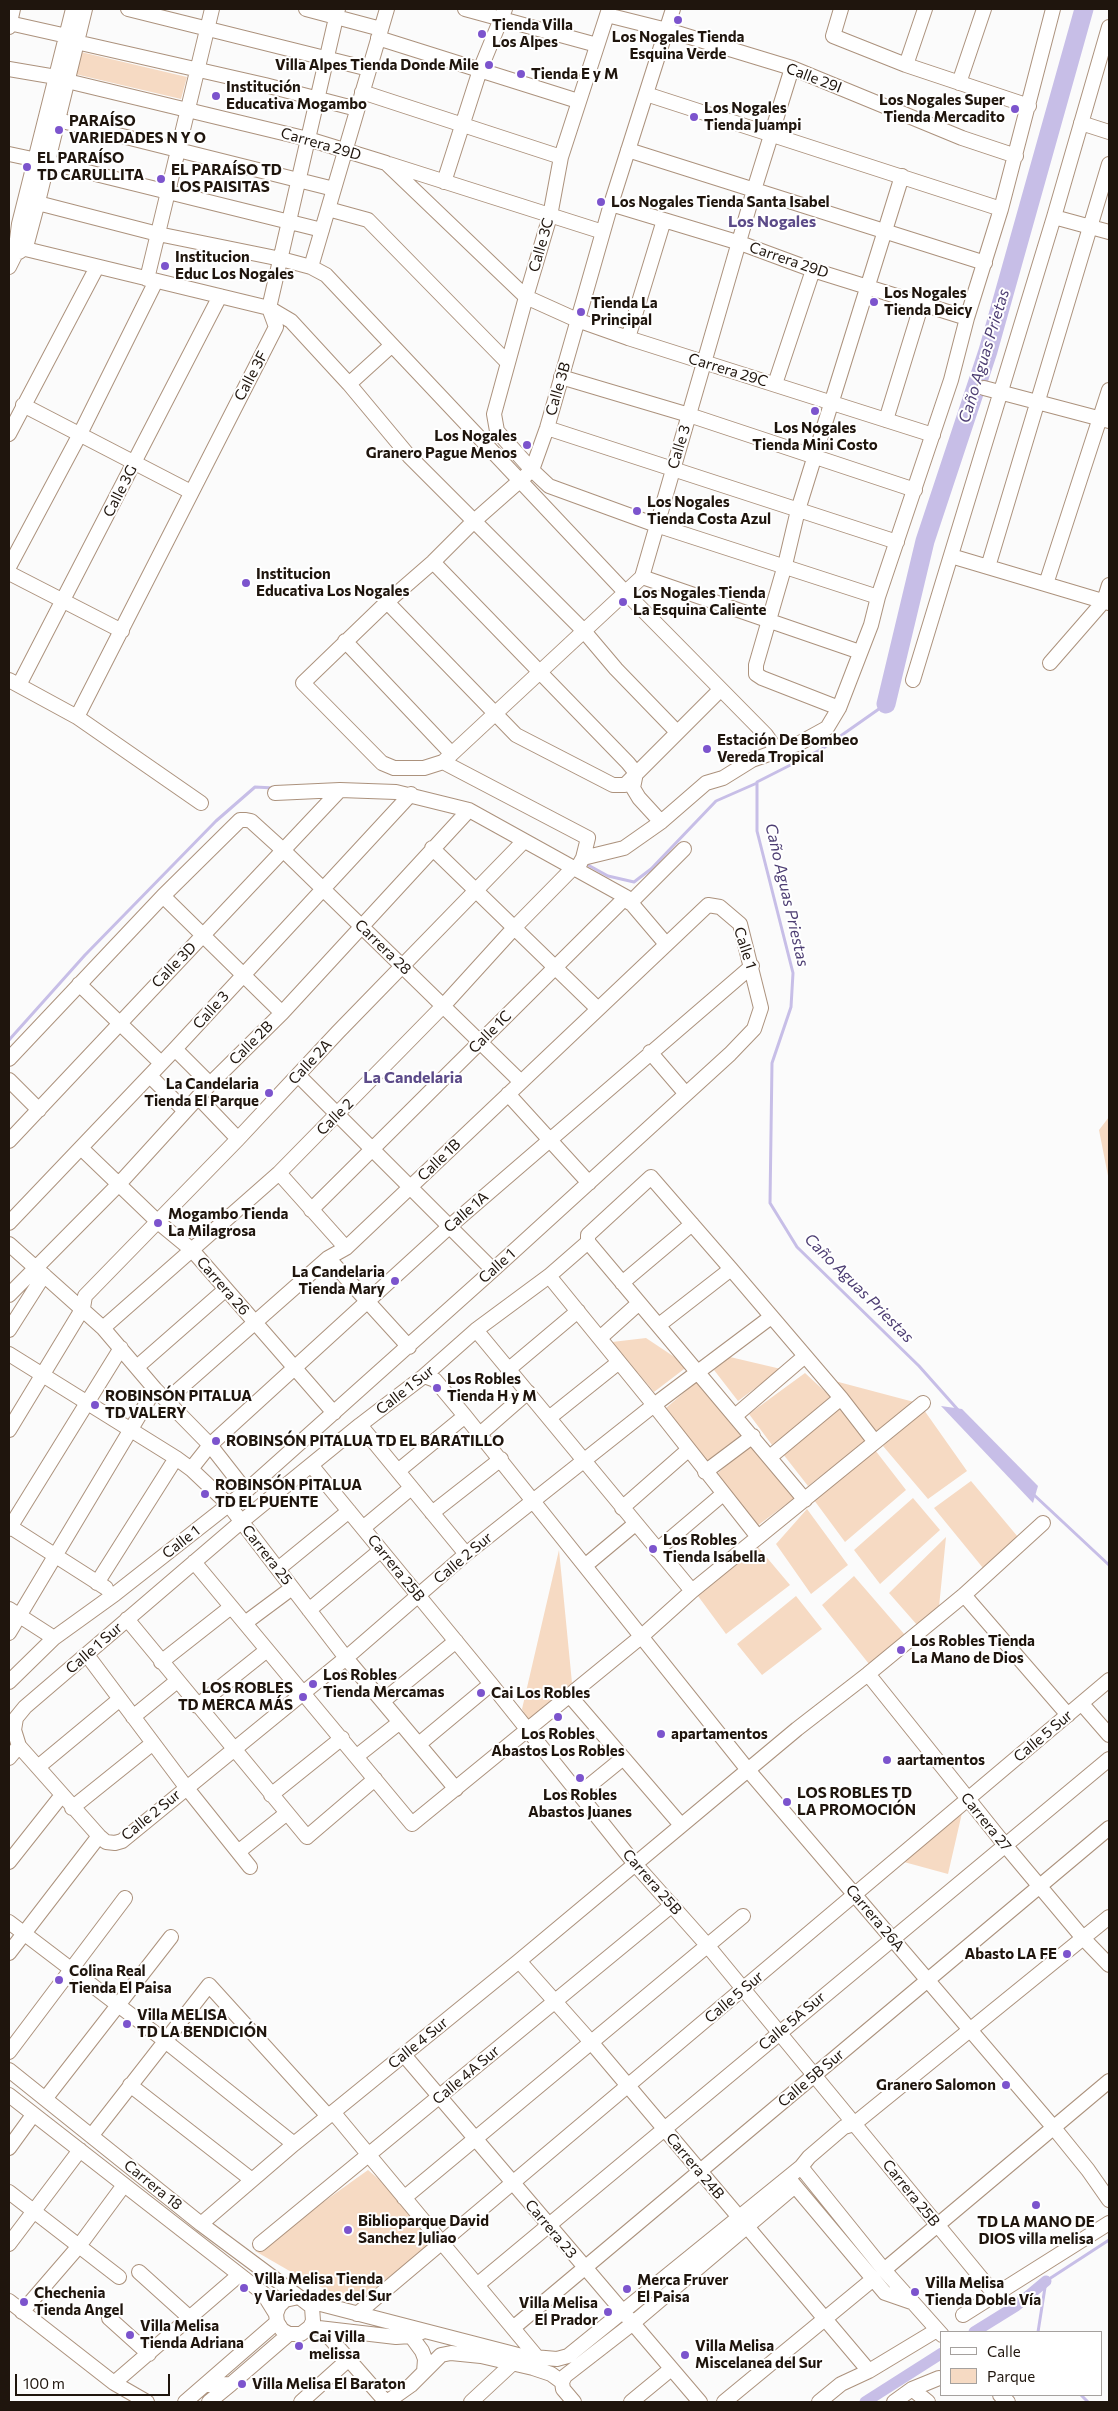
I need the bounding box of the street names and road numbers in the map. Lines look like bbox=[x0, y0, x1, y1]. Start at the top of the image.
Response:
street label: Calle 29I bbox=[784, 59, 844, 97]
street label: Carrera 29D bbox=[279, 124, 363, 164]
street label: Calle 3C bbox=[525, 216, 557, 274]
street label: Carrera 29D bbox=[747, 238, 831, 282]
street label: Calle 3F bbox=[230, 348, 272, 404]
street label: Carrera 29C bbox=[686, 349, 770, 391]
street label: Calle 3B bbox=[542, 360, 574, 418]
street label: Calle 3 bbox=[664, 423, 694, 471]
street label: Calle 3G bbox=[99, 462, 141, 520]
street label: Carrera 28 bbox=[351, 916, 415, 978]
street label: Calle 1 bbox=[730, 925, 760, 971]
street label: Calle 3D bbox=[148, 939, 200, 991]
street label: Calle 3 bbox=[189, 987, 233, 1033]
street label: Calle 1C bbox=[465, 1007, 515, 1057]
street label: Calle 2B bbox=[225, 1017, 277, 1069]
street label: Calle 2A bbox=[285, 1036, 335, 1088]
street label: Calle 2 bbox=[313, 1095, 357, 1139]
street label: Calle 1B bbox=[414, 1135, 464, 1185]
street label: Calle 1A bbox=[440, 1188, 492, 1236]
street label: Calle 1 bbox=[475, 1245, 519, 1287]
street label: Carrera 26 bbox=[193, 1253, 253, 1319]
street label: Calle 1 Sur bbox=[372, 1362, 438, 1418]
street label: Carrera 25 bbox=[238, 1521, 296, 1589]
street label: Calle 1 bbox=[159, 1522, 203, 1562]
street label: Calle 2 Sur bbox=[430, 1528, 496, 1588]
street label: Carrera 25B bbox=[364, 1531, 428, 1605]
street label: Calle 1 Sur bbox=[62, 1619, 126, 1677]
street label: Calle 5 Sur bbox=[1010, 1706, 1076, 1766]
street label: Calle 2 Sur bbox=[118, 1786, 184, 1844]
street label: Carrera 27 bbox=[957, 1789, 1015, 1855]
street label: Carrera 25B bbox=[619, 1846, 685, 1918]
street label: Carrera 26A bbox=[842, 1881, 908, 1955]
street label: Calle 5 Sur bbox=[701, 1967, 767, 2027]
street label: Calle 5A Sur bbox=[755, 1988, 829, 2054]
street label: Calle 4 Sur bbox=[385, 2013, 451, 2073]
street label: Calle 4A Sur bbox=[429, 2042, 503, 2108]
street label: Calle 5B Sur bbox=[774, 2045, 848, 2111]
street label: Carrera 24B bbox=[662, 2129, 728, 2203]
street label: Carrera 18 bbox=[120, 2156, 186, 2214]
street label: Carrera 25B bbox=[879, 2156, 943, 2230]
street label: Carrera 23 bbox=[521, 2196, 581, 2262]

